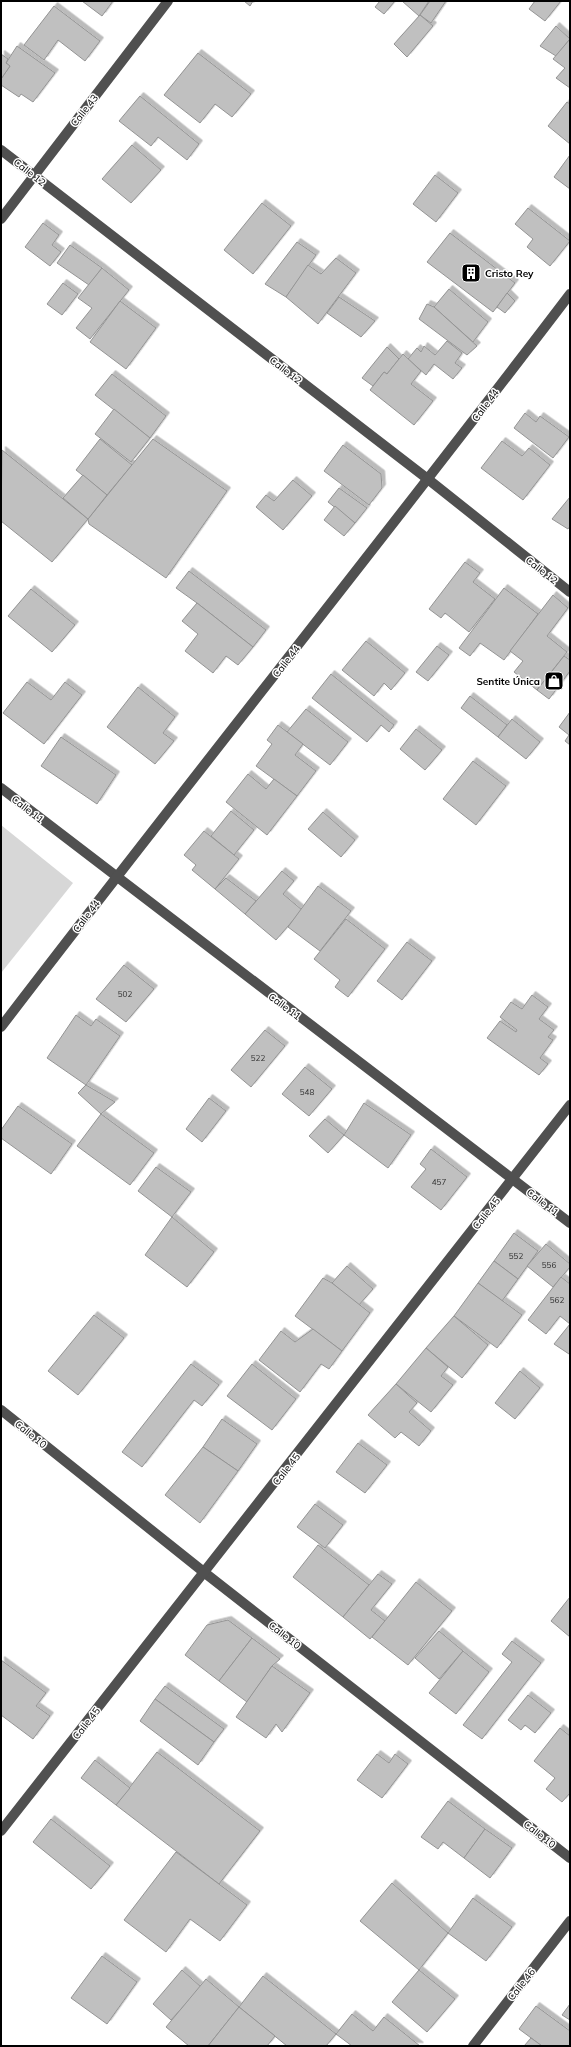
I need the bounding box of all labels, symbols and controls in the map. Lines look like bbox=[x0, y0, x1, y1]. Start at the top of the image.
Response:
street label: Calle 43 bbox=[68, 92, 101, 129]
street label: Calle 12 bbox=[11, 156, 48, 189]
building icon: Cristo Rey bbox=[460, 262, 482, 284]
place label: Cristo Rey bbox=[485, 267, 534, 280]
street label: Calle 12 bbox=[267, 354, 304, 387]
street label: Calle 44 bbox=[469, 386, 502, 424]
street label: Calle 12 bbox=[523, 554, 560, 587]
street label: Calle 44 bbox=[270, 643, 303, 680]
shop icon: Sentite Única bbox=[543, 670, 565, 692]
place label: Sentite Única bbox=[476, 675, 540, 688]
street label: Calle 11 bbox=[9, 793, 46, 826]
street label: Calle 44 bbox=[70, 897, 103, 935]
house number: 502 bbox=[118, 989, 132, 999]
street label: Calle 11 bbox=[266, 990, 304, 1023]
house number: 522 bbox=[251, 1053, 265, 1063]
house number: 548 bbox=[300, 1087, 314, 1097]
house number: 457 bbox=[432, 1177, 446, 1187]
street label: Calle 11 bbox=[524, 1186, 561, 1219]
street label: Calle 45 bbox=[470, 1195, 503, 1232]
house number: 552 bbox=[509, 1251, 523, 1261]
house number: 556 bbox=[542, 1260, 556, 1270]
house number: 562 bbox=[550, 1295, 564, 1305]
street label: Calle 10 bbox=[12, 1418, 49, 1451]
street label: Calle 45 bbox=[270, 1451, 303, 1488]
street label: Calle 10 bbox=[266, 1619, 303, 1652]
street label: Calle 45 bbox=[70, 1705, 103, 1742]
street label: Calle 10 bbox=[521, 1818, 558, 1851]
street label: Calle 46 bbox=[505, 1966, 538, 2003]

